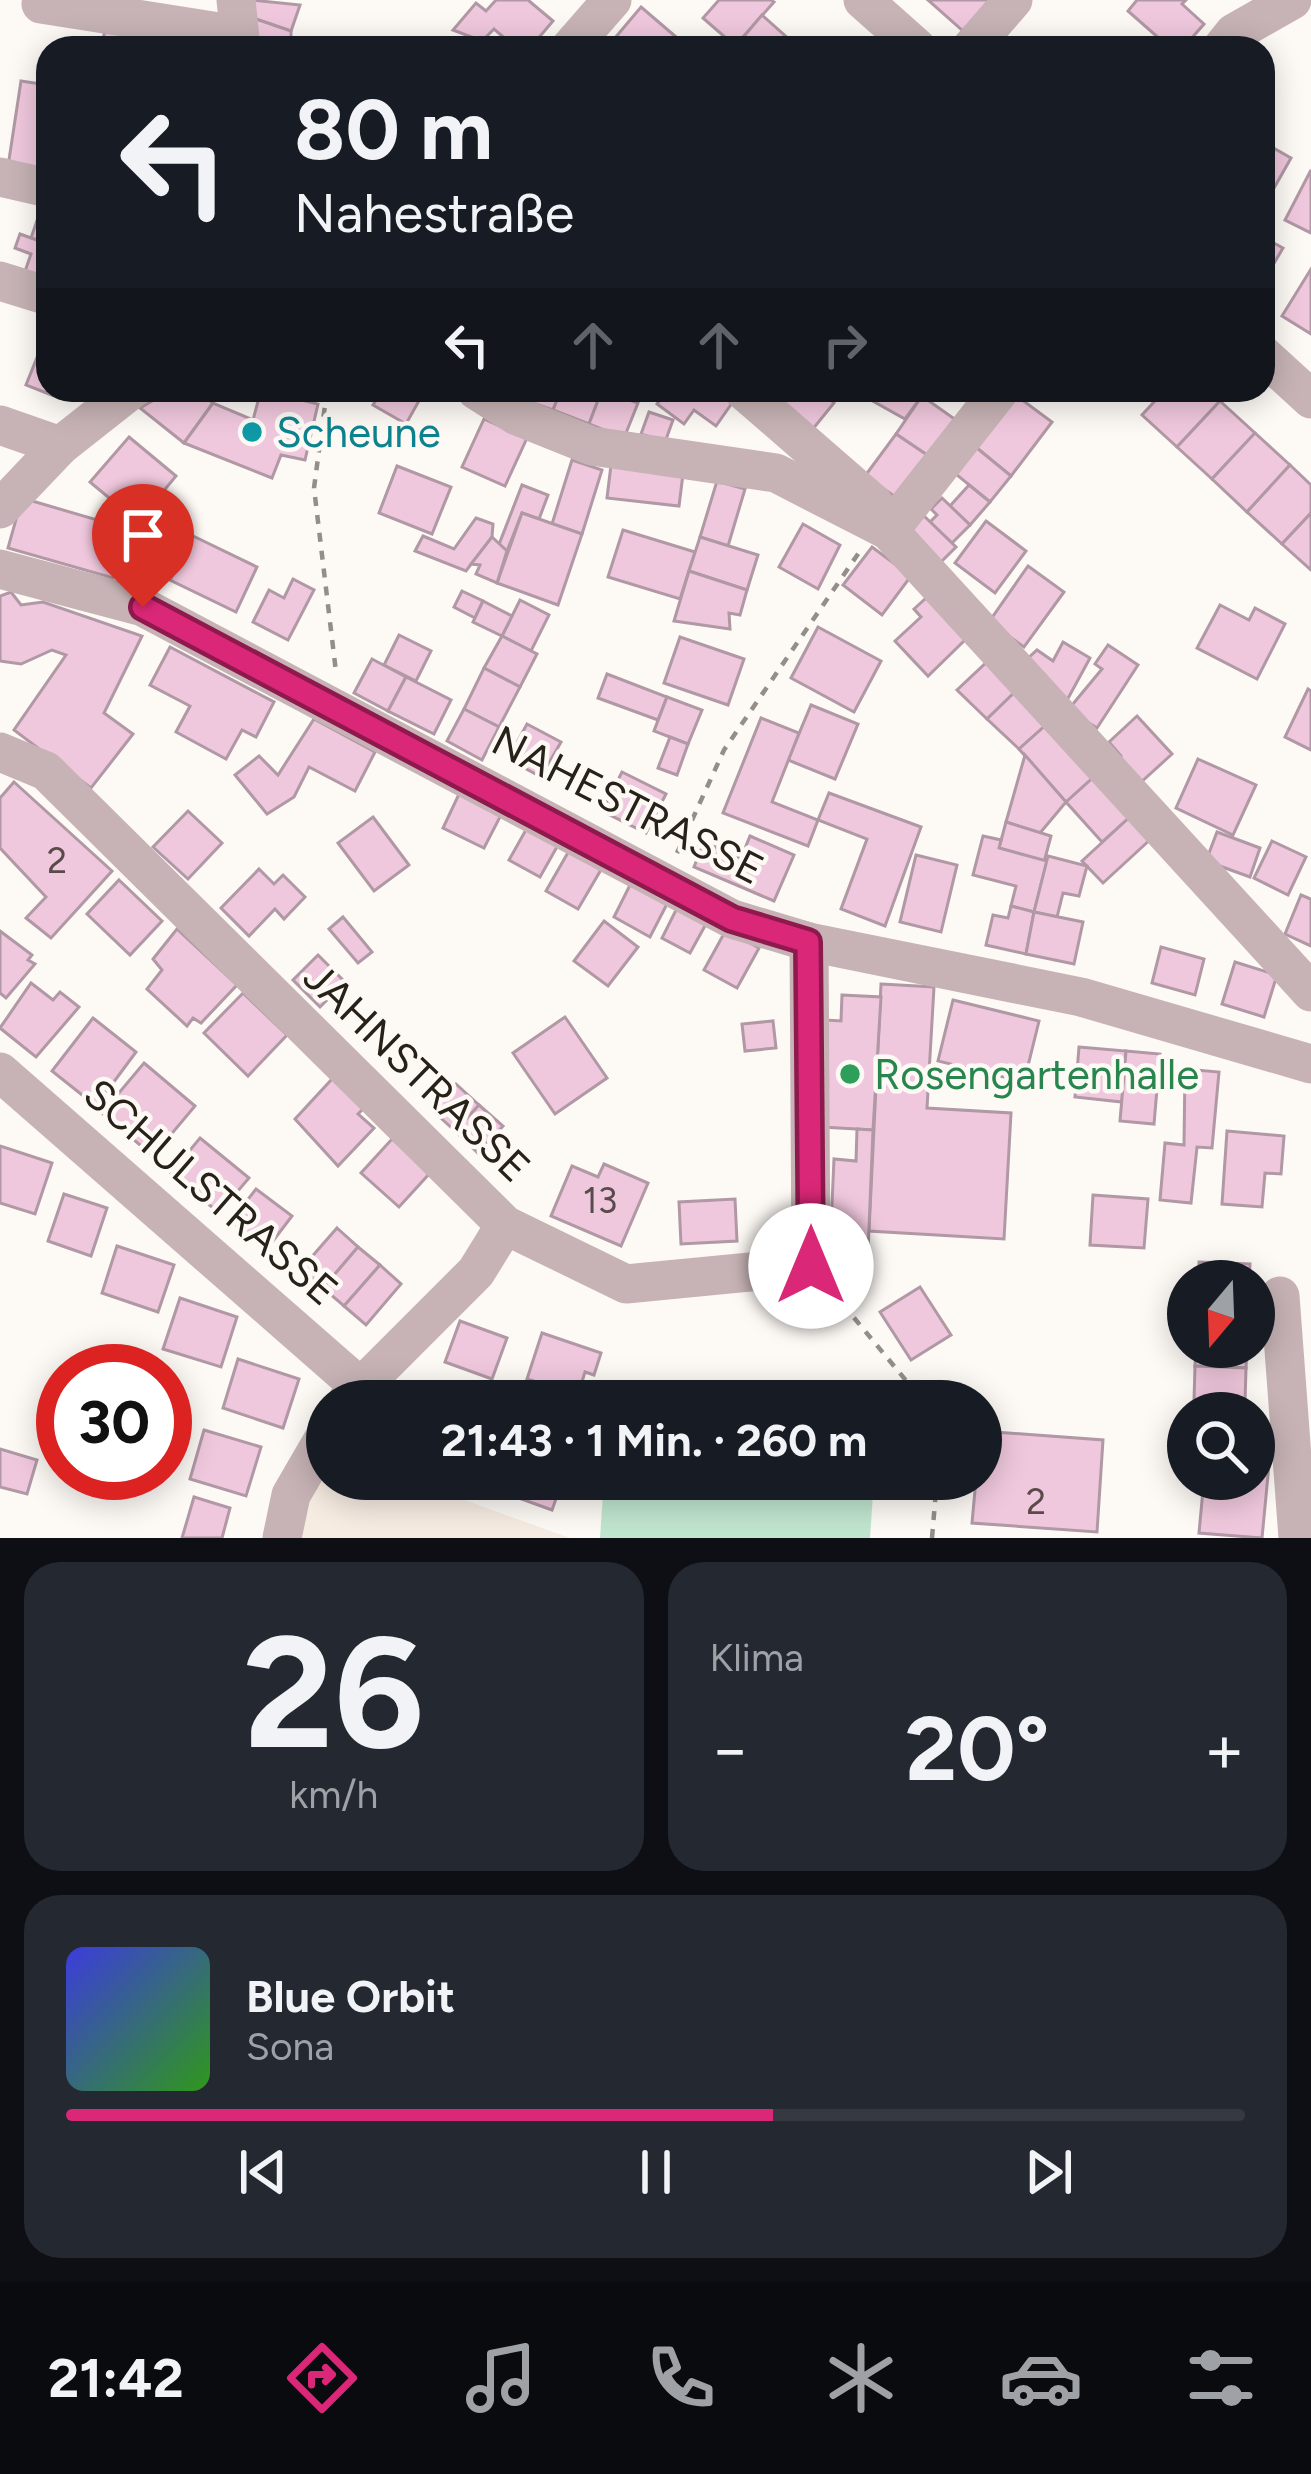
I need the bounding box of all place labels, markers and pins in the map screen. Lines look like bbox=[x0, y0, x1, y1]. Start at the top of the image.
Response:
place label: Scheune bbox=[276, 407, 441, 458]
marker: Scheune bbox=[239, 419, 265, 445]
pin bbox=[92, 484, 194, 607]
place label: Rosengartenhalle bbox=[874, 1049, 1199, 1100]
marker: Rosengartenhalle bbox=[837, 1061, 863, 1087]

